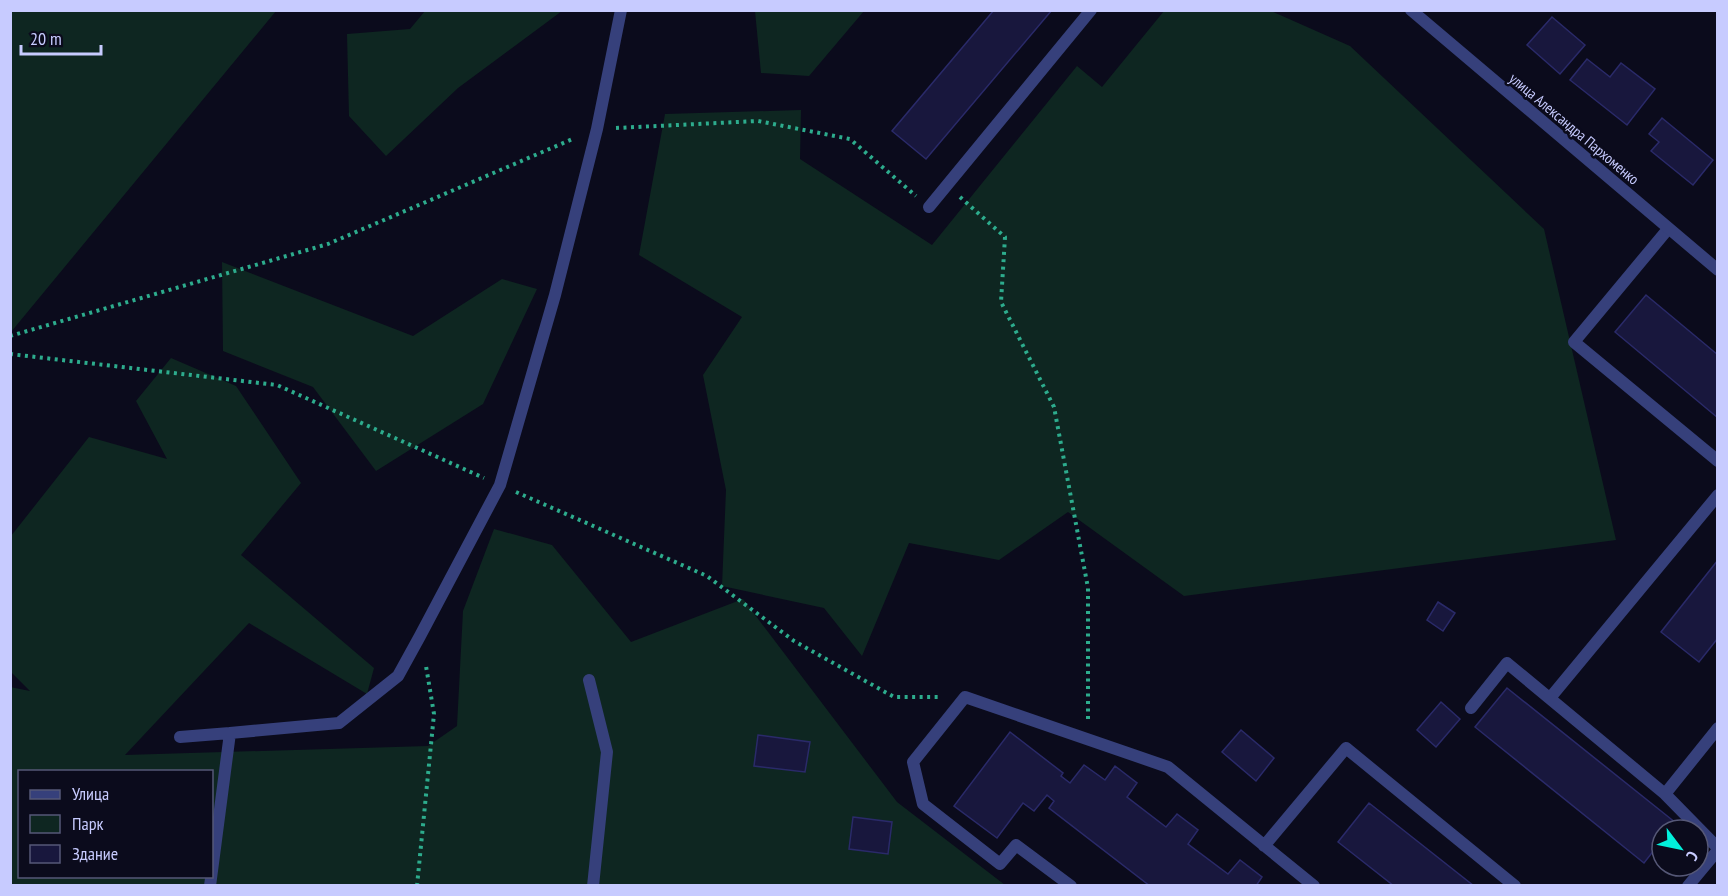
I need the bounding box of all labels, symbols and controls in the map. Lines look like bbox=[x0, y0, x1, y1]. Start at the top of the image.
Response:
scale bar bbox=[21, 18, 100, 56]
text: 20 m bbox=[30, 27, 62, 50]
street label: улица Александра Пархоменко bbox=[1505, 69, 1643, 189]
legend bbox=[18, 770, 213, 878]
text: Улица bbox=[72, 782, 109, 805]
text: Парк bbox=[72, 812, 103, 835]
north arrow bbox=[1650, 818, 1710, 878]
text: Здание bbox=[72, 842, 118, 865]
text: С bbox=[1682, 848, 1703, 865]

